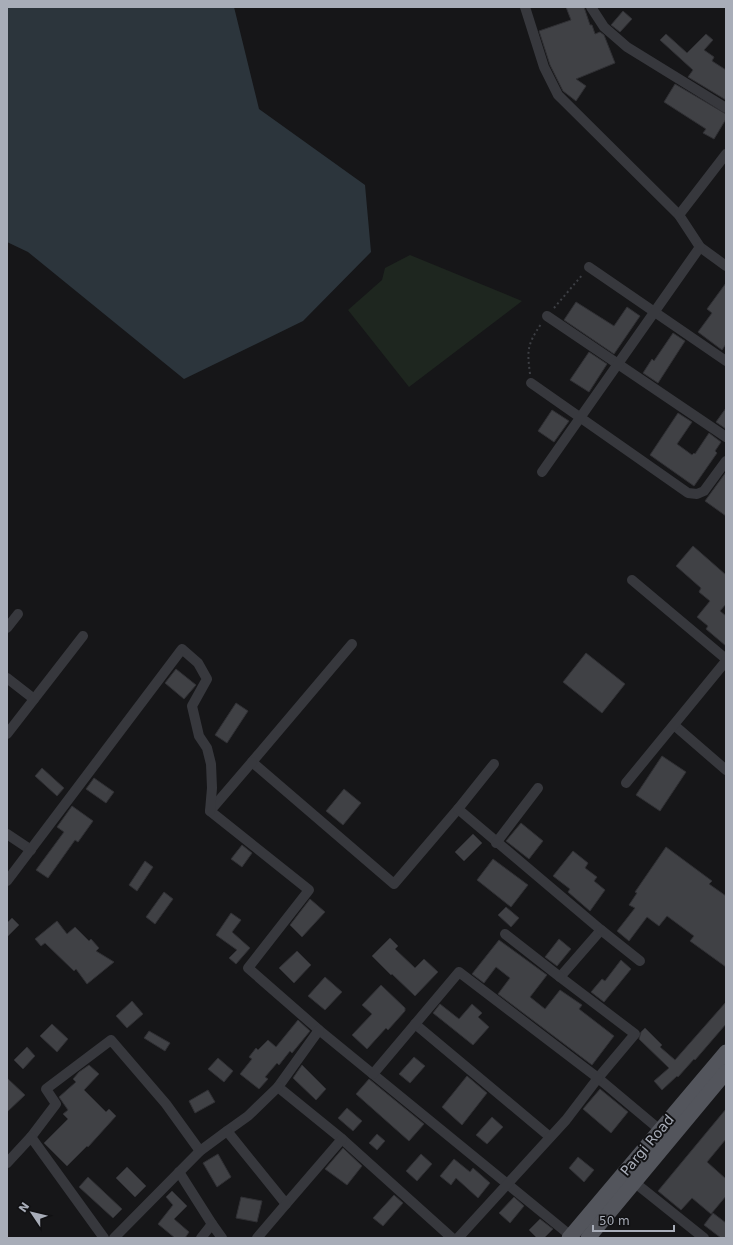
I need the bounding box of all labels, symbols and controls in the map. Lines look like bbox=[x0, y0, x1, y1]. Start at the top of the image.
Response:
street label: Pargi Road bbox=[617, 1111, 677, 1179]
north arrow bbox=[12, 1193, 52, 1233]
text: N bbox=[16, 1200, 32, 1215]
scale bar bbox=[593, 1207, 674, 1233]
text: 50 m bbox=[599, 1214, 630, 1228]

